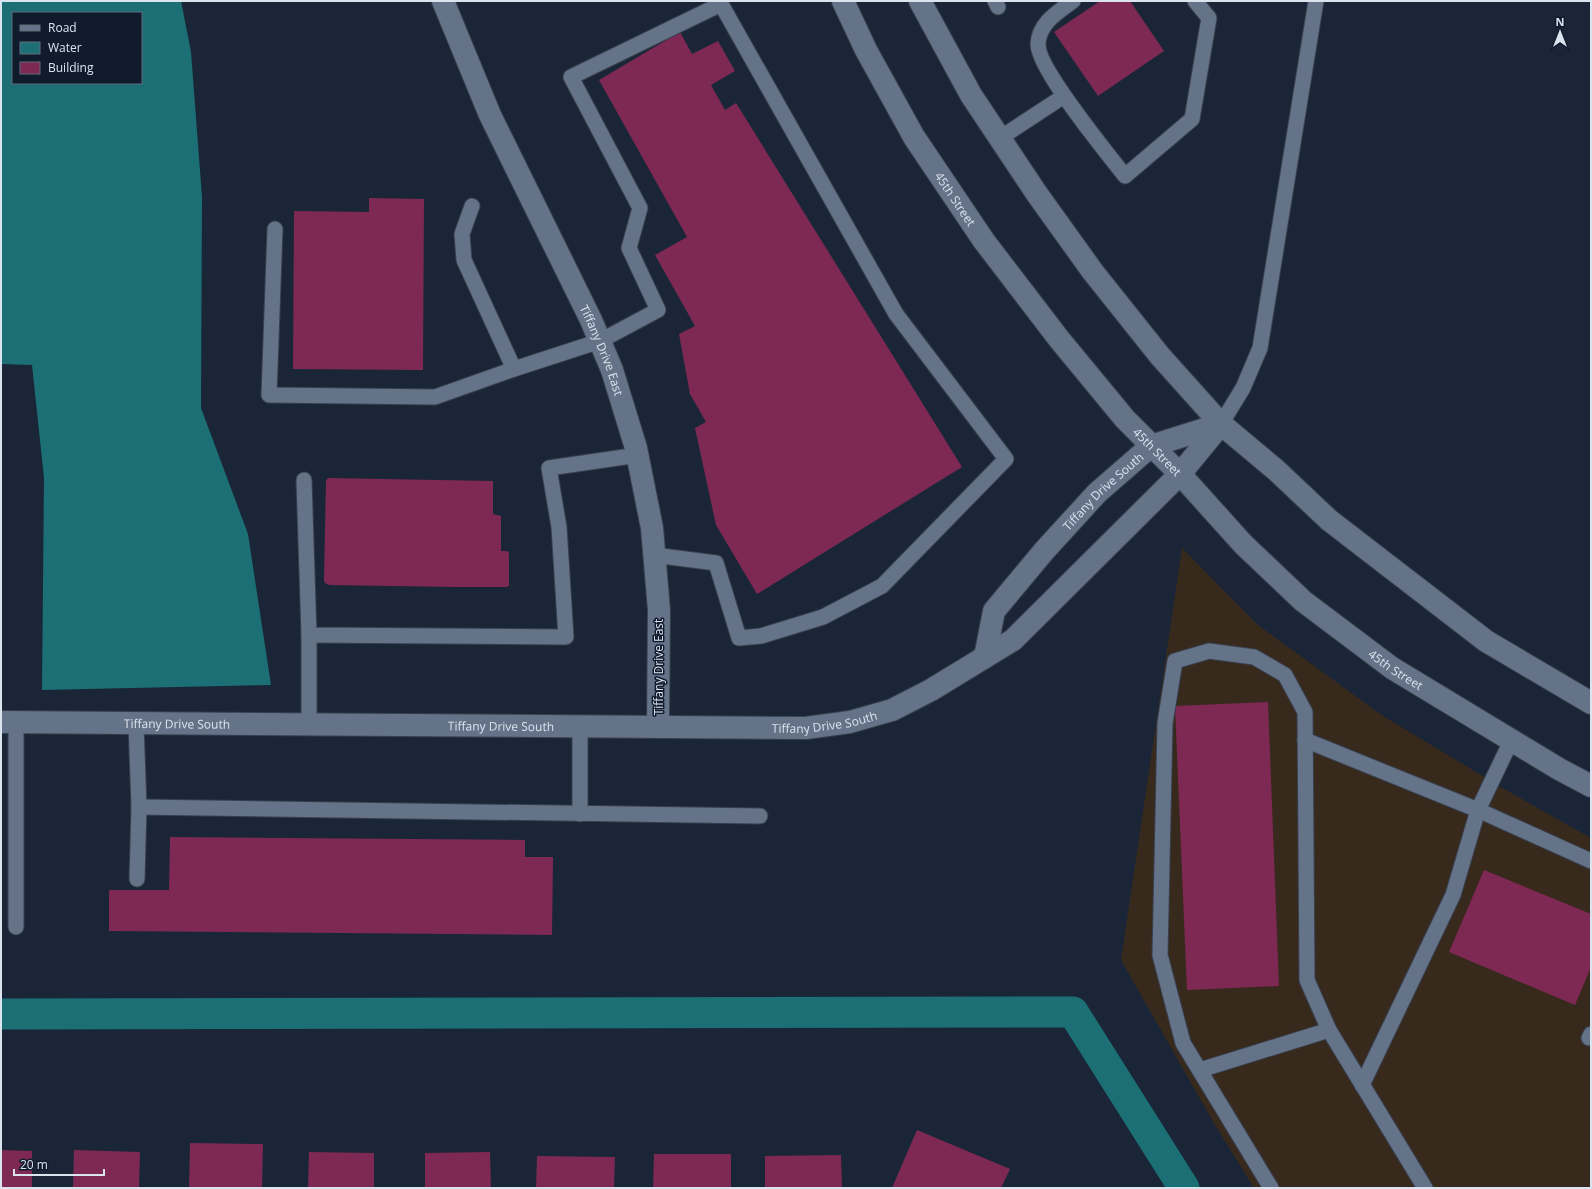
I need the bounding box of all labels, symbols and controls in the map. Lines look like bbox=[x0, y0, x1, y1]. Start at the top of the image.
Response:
legend bbox=[12, 12, 142, 84]
north arrow bbox=[1540, 12, 1580, 52]
text: N bbox=[1556, 14, 1564, 29]
text: Road bbox=[48, 19, 77, 36]
text: Water bbox=[48, 39, 82, 56]
text: Building bbox=[48, 59, 94, 76]
street label: 45th Street bbox=[931, 168, 980, 229]
street label: Tiffany Drive East bbox=[576, 302, 628, 398]
street label: 45th Street bbox=[1130, 424, 1186, 480]
street label: Tiffany Drive South bbox=[1059, 448, 1147, 534]
street label: Tiffany Drive East bbox=[650, 619, 667, 715]
street label: 45th Street bbox=[1365, 645, 1426, 693]
street label: Tiffany Drive South bbox=[772, 706, 879, 737]
street label: Tiffany Drive South bbox=[124, 714, 230, 732]
street label: Tiffany Drive South bbox=[448, 717, 554, 735]
scale bar bbox=[14, 1151, 104, 1177]
text: 20 m bbox=[20, 1156, 48, 1173]

